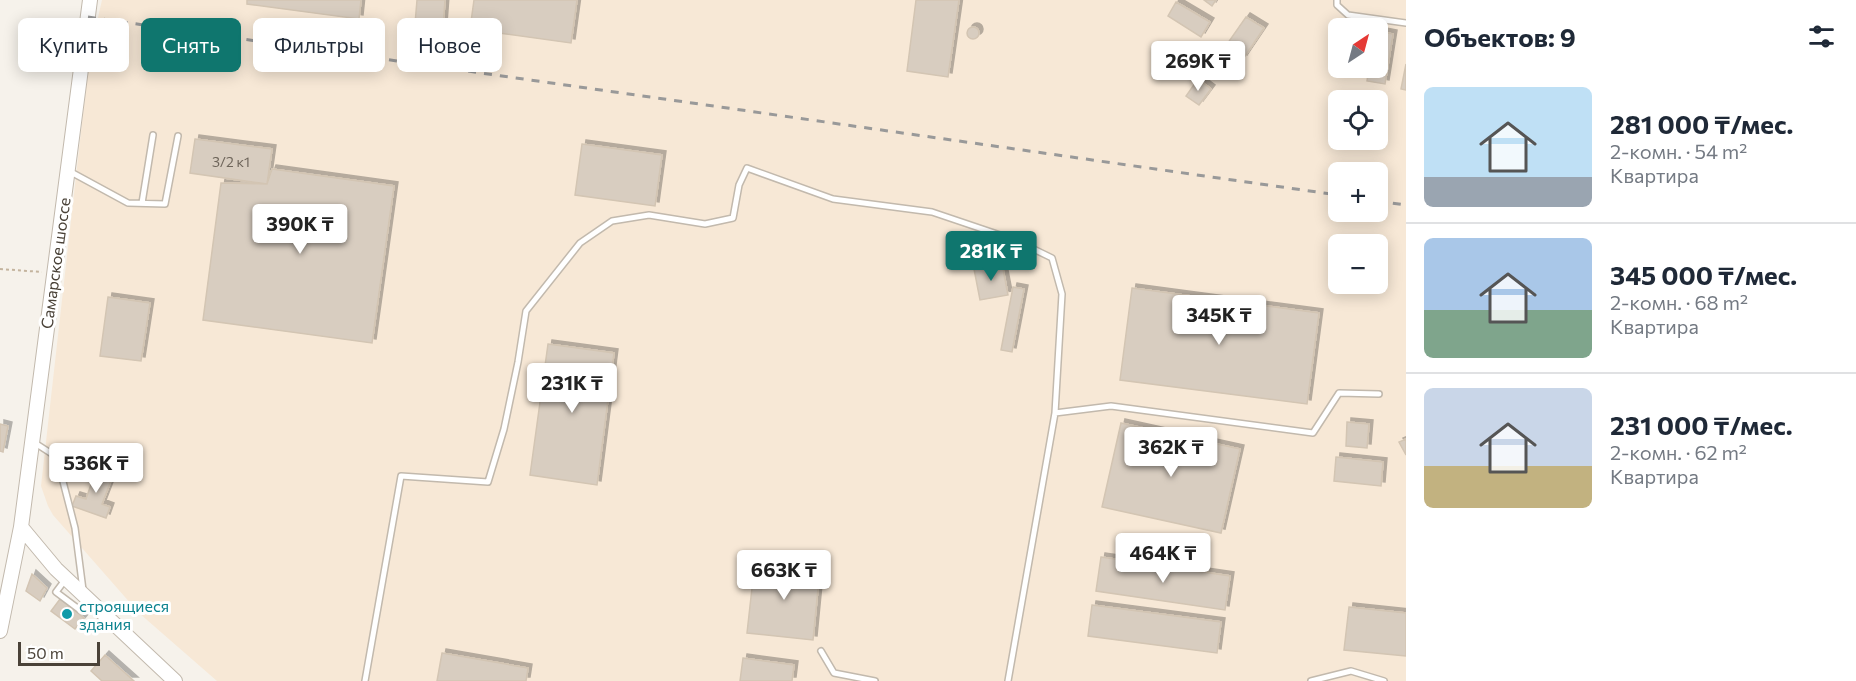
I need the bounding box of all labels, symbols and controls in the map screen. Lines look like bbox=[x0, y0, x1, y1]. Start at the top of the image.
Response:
chip: Купить bbox=[18, 18, 129, 72]
chip: Снять bbox=[141, 18, 241, 72]
chip: Фильтры bbox=[253, 18, 385, 72]
chip: Новое bbox=[397, 18, 502, 72]
north arrow bbox=[1328, 18, 1388, 78]
map controls bbox=[1328, 18, 1388, 294]
icon: filters bbox=[1805, 20, 1838, 53]
text: Объектов: 9 bbox=[1424, 21, 1576, 52]
pin: 269K ₸ bbox=[1149, 41, 1247, 92]
text: 269K ₸ bbox=[1165, 48, 1231, 72]
button: locate bbox=[1328, 90, 1388, 150]
text: 281 000 ₸/мес. bbox=[1610, 108, 1793, 139]
icon: home bbox=[1472, 111, 1544, 183]
text: 2-комн. · 54 m² bbox=[1610, 139, 1747, 163]
house number: 3/2 к1 bbox=[212, 153, 250, 170]
button: + bbox=[1328, 162, 1388, 222]
text: Квартира bbox=[1610, 163, 1699, 187]
street label: Самарское шоссе bbox=[36, 196, 74, 330]
pin: 390K ₸ bbox=[251, 204, 349, 255]
text: 390K ₸ bbox=[266, 211, 334, 235]
pin: 281K ₸ bbox=[942, 231, 1040, 282]
button: − bbox=[1328, 234, 1388, 294]
text: 281K ₸ bbox=[960, 238, 1022, 262]
text: 345 000 ₸/мес. bbox=[1610, 259, 1797, 290]
icon: home bbox=[1472, 262, 1544, 334]
text: 2-комн. · 68 m² bbox=[1610, 290, 1748, 314]
pin: 345K ₸ bbox=[1170, 295, 1268, 346]
text: 345K ₸ bbox=[1186, 302, 1252, 326]
text: Квартира bbox=[1610, 314, 1699, 338]
pin: 231K ₸ bbox=[523, 363, 621, 414]
text: 231K ₸ bbox=[541, 370, 603, 394]
text: 231 000 ₸/мес. bbox=[1610, 409, 1793, 440]
icon: home bbox=[1472, 412, 1544, 484]
pin: 362K ₸ bbox=[1122, 427, 1220, 478]
text: 362K ₸ bbox=[1138, 434, 1204, 458]
text: 2-комн. · 62 m² bbox=[1610, 440, 1747, 464]
pin: 536K ₸ bbox=[47, 443, 145, 494]
text: 536K ₸ bbox=[63, 450, 129, 474]
text: Квартира bbox=[1610, 464, 1699, 488]
pin: 464K ₸ bbox=[1114, 533, 1212, 584]
text: 464K ₸ bbox=[1130, 540, 1196, 564]
pin: 663K ₸ bbox=[735, 550, 833, 601]
text: 663K ₸ bbox=[751, 557, 817, 581]
place label: строящиеся здания bbox=[79, 596, 169, 633]
marker: строящиеся здания bbox=[60, 607, 74, 621]
scale bar bbox=[18, 639, 100, 666]
text: 50 m bbox=[27, 643, 64, 662]

